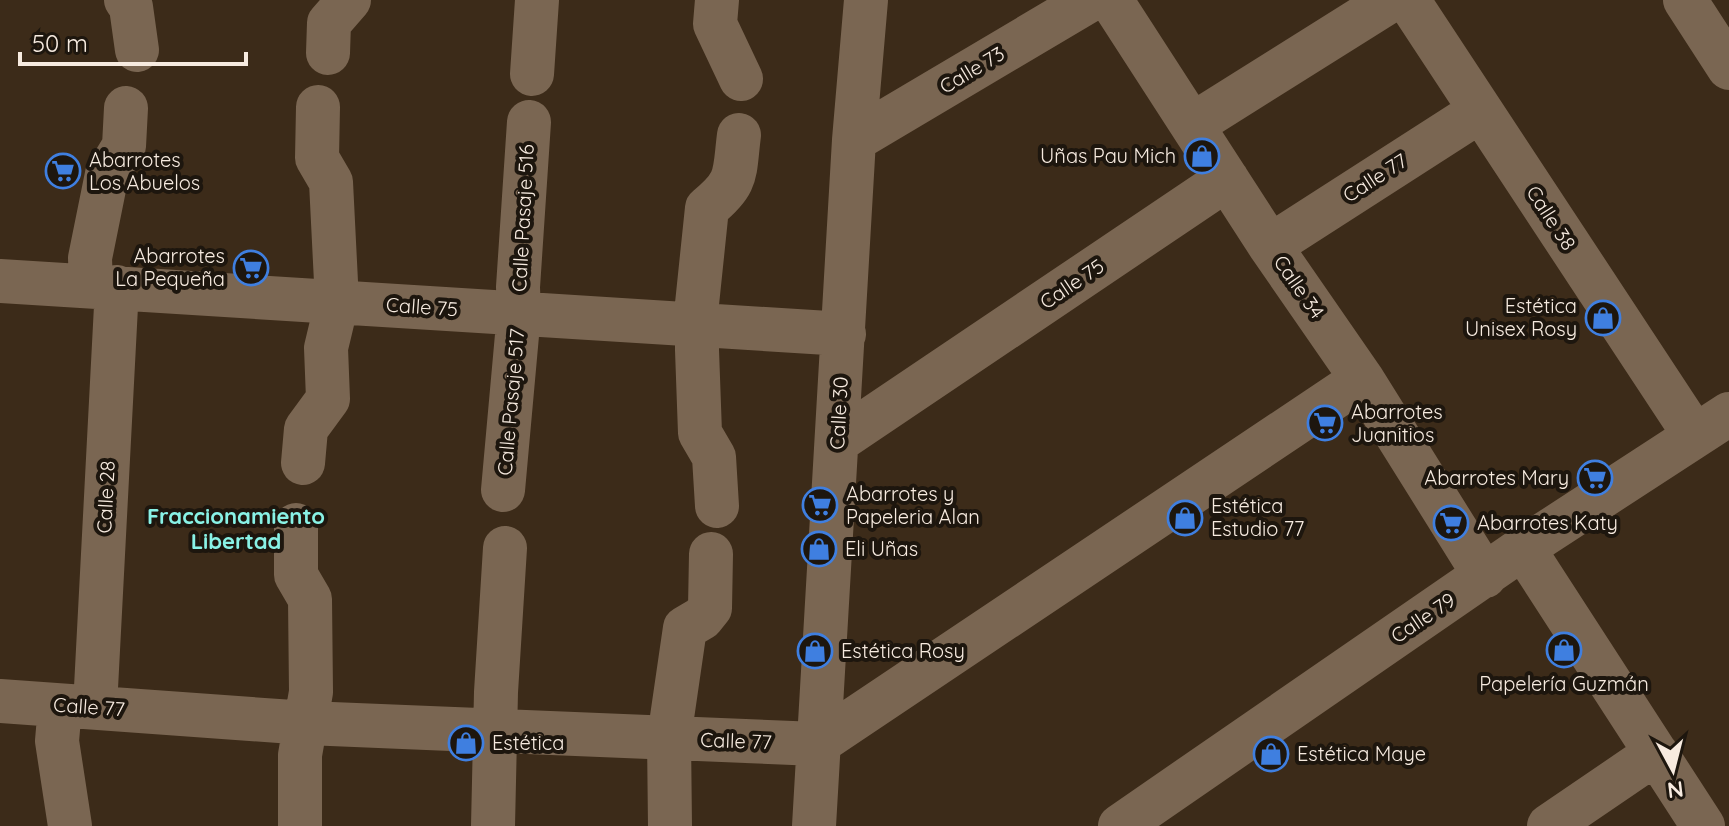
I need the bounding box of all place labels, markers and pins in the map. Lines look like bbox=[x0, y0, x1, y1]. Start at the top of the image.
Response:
shop icon: Uñas Pau Mich bbox=[1183, 137, 1221, 175]
place label: Uñas Pau Mich bbox=[1040, 143, 1176, 168]
place label: Abarrotes Los Abuelos bbox=[89, 147, 200, 195]
supermarket icon: Abarrotes Los Abuelos bbox=[44, 152, 82, 190]
place label: Abarrotes La Pequeña bbox=[115, 243, 225, 291]
supermarket icon: Abarrotes La Pequeña bbox=[232, 249, 270, 287]
place label: Estética Unisex Rosy bbox=[1465, 293, 1577, 341]
shop icon: Estética Unisex Rosy bbox=[1584, 299, 1622, 337]
place label: Abarrotes Juanitios bbox=[1351, 399, 1443, 447]
supermarket icon: Abarrotes Juanitios bbox=[1306, 404, 1344, 442]
supermarket icon: Abarrotes Mary bbox=[1576, 459, 1614, 497]
place label: Abarrotes Mary bbox=[1424, 465, 1569, 490]
place label: Abarrotes y Papeleria Alan bbox=[846, 481, 980, 529]
supermarket icon: Abarrotes y Papeleria Alan bbox=[801, 486, 839, 524]
place label: Estética Estudio 77 bbox=[1211, 493, 1304, 541]
shop icon: Estética Estudio 77 bbox=[1166, 499, 1204, 537]
supermarket icon: Abarrotes Katy bbox=[1432, 504, 1470, 542]
place label: Abarrotes Katy bbox=[1477, 510, 1618, 535]
shop icon: Eli Uñas bbox=[800, 530, 838, 568]
place label: Eli Uñas bbox=[845, 536, 918, 561]
shop icon: Papelería Guzmán bbox=[1545, 631, 1583, 669]
shop icon: Estética Rosy bbox=[796, 632, 834, 670]
place label: Estética Rosy bbox=[841, 638, 965, 663]
place label: Papelería Guzmán bbox=[1479, 671, 1649, 696]
shop icon: Estética bbox=[447, 724, 485, 762]
place label: Estética bbox=[492, 730, 564, 755]
shop icon: Estética Maye bbox=[1252, 735, 1290, 773]
place label: Estética Maye bbox=[1297, 741, 1426, 766]

